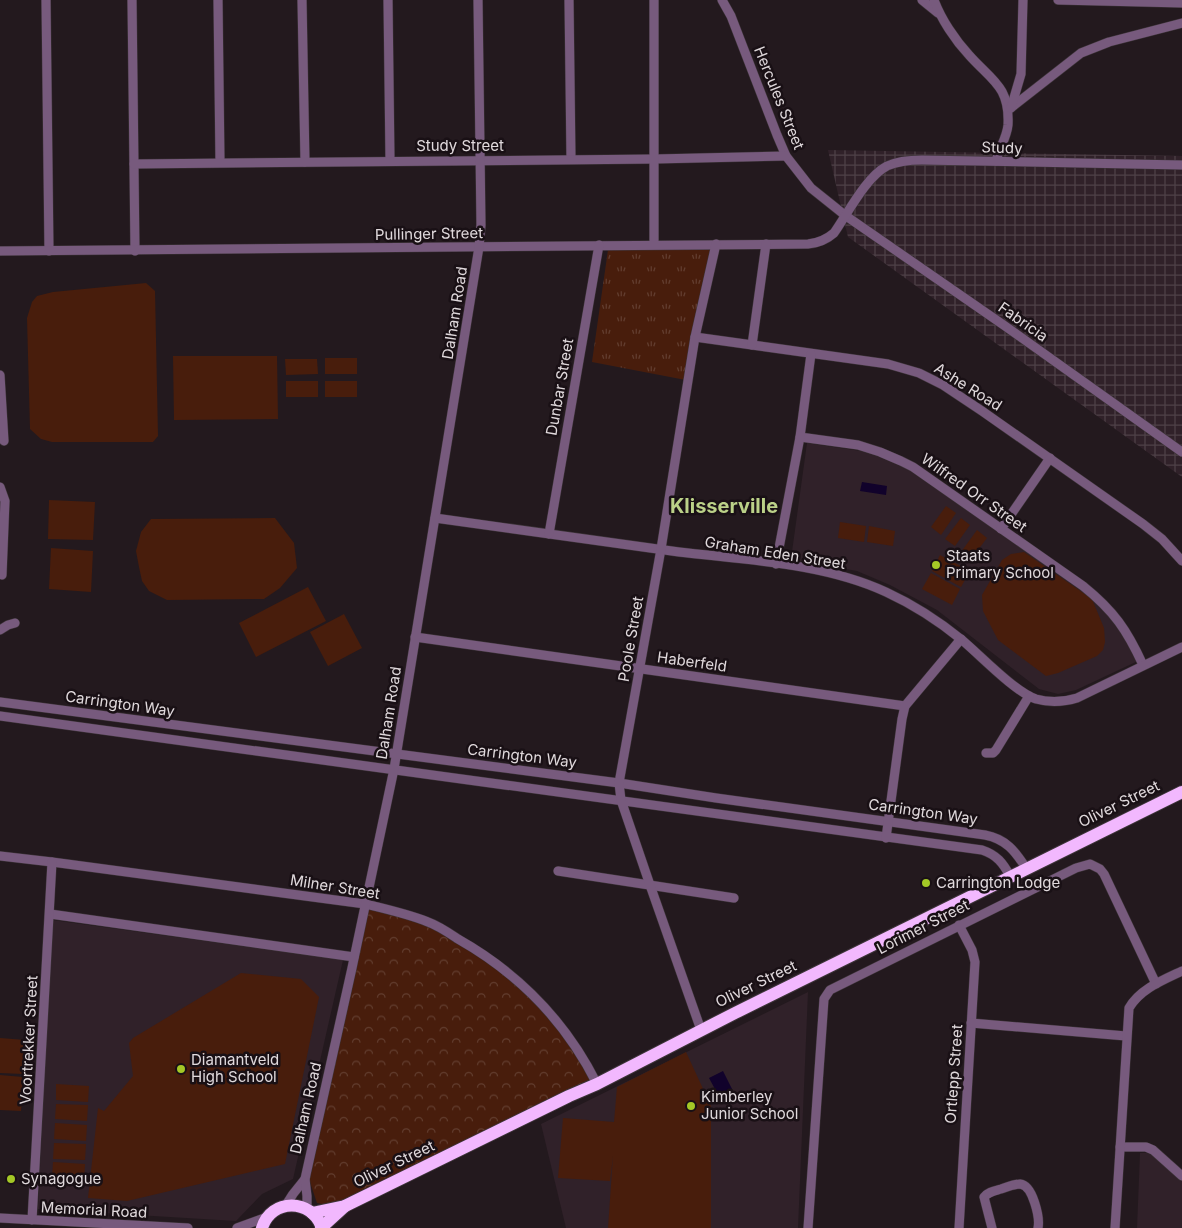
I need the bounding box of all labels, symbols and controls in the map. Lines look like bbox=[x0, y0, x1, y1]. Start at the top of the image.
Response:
street label: Hercules Street bbox=[750, 43, 809, 152]
street label: Study Street bbox=[416, 136, 504, 155]
street label: Study bbox=[981, 137, 1023, 158]
street label: Pullinger Street bbox=[375, 223, 483, 244]
street label: Dalham Road bbox=[438, 265, 471, 361]
street label: Fabricia bbox=[995, 298, 1052, 346]
street label: Dunbar Street bbox=[542, 337, 577, 437]
street label: Ashe Road bbox=[931, 358, 1006, 415]
street label: Wilfred Orr Street bbox=[918, 449, 1031, 536]
district label: Klisserville bbox=[670, 494, 778, 518]
street label: Graham Eden Street bbox=[703, 532, 847, 573]
place label: Staats Primary School bbox=[946, 546, 1054, 582]
marker: Staats Primary School bbox=[930, 559, 942, 571]
street label: Poole Street bbox=[614, 595, 647, 683]
street label: Haberfeld bbox=[656, 647, 728, 676]
street label: Dalham Road bbox=[372, 665, 405, 761]
street label: Carrington Way bbox=[64, 686, 177, 721]
street label: Carrington Way bbox=[466, 739, 579, 772]
street label: Oliver Street bbox=[1075, 776, 1162, 831]
street label: Carrington Way bbox=[867, 794, 980, 829]
street label: Milner Street bbox=[289, 870, 381, 903]
place label: Carrington Lodge bbox=[936, 873, 1060, 892]
marker: Carrington Lodge bbox=[920, 877, 932, 889]
street label: Lorimer Street bbox=[873, 895, 972, 958]
street label: Oliver Street bbox=[712, 956, 799, 1011]
street label: Voortrekker Street bbox=[16, 975, 41, 1105]
street label: Ortlepp Street bbox=[941, 1024, 966, 1124]
place label: Diamantveld High School bbox=[191, 1050, 279, 1086]
street label: Dalham Road bbox=[286, 1060, 325, 1156]
marker: Diamantveld High School bbox=[175, 1063, 187, 1075]
place label: Kimberley Junior School bbox=[701, 1087, 798, 1123]
marker: Kimberley Junior School bbox=[685, 1100, 697, 1112]
street label: Oliver Street bbox=[350, 1136, 437, 1191]
place label: Synagogue bbox=[21, 1169, 101, 1188]
marker: Synagogue bbox=[5, 1173, 17, 1185]
street label: Memorial Road bbox=[40, 1197, 148, 1222]

